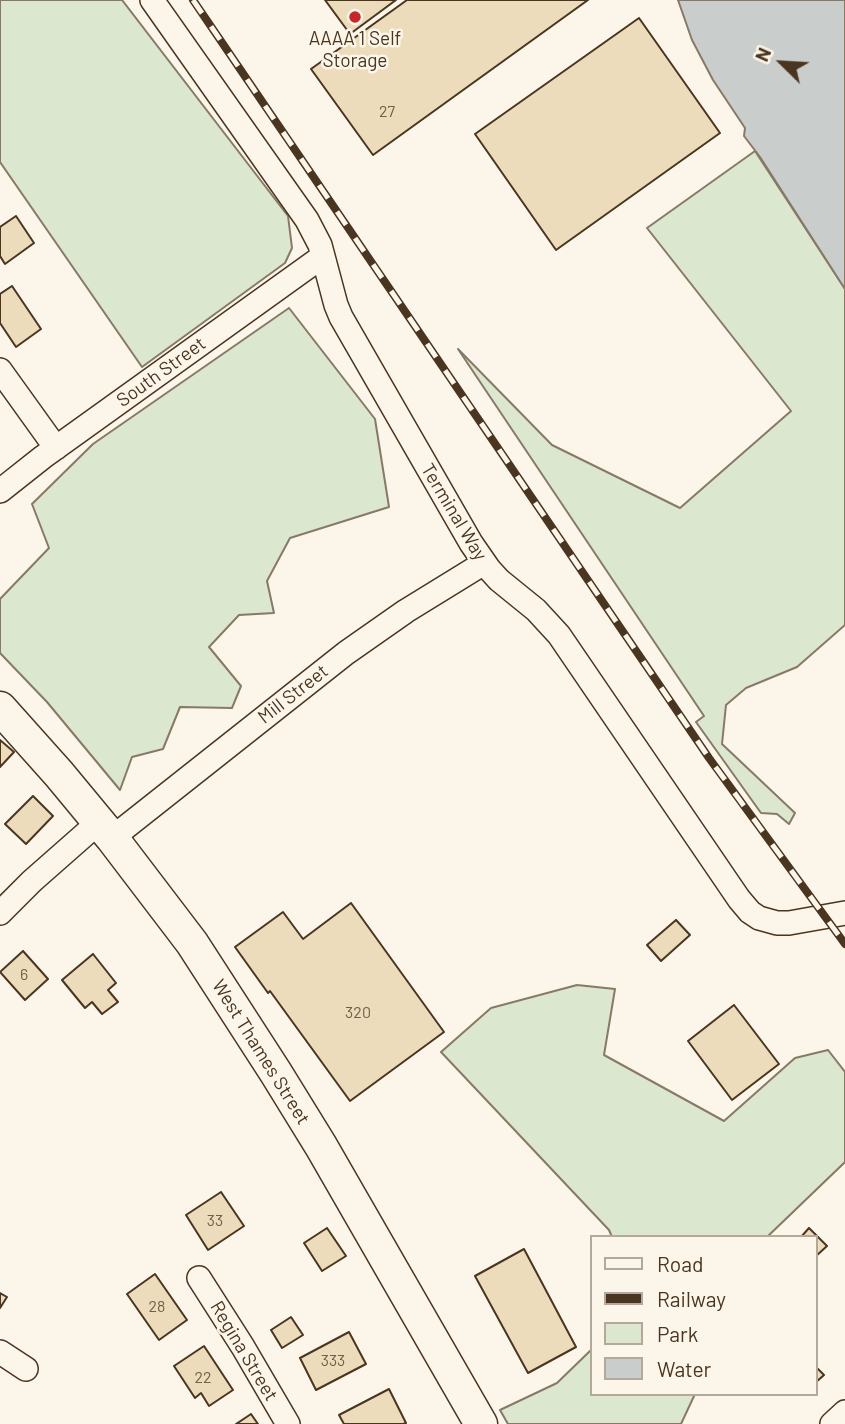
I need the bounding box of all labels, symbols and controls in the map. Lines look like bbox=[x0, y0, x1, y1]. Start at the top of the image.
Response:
marker: AAAA 1 Self Storage bbox=[347, 9, 363, 25]
place label: AAAA 1 Self Storage bbox=[309, 28, 401, 72]
north arrow bbox=[747, 28, 817, 98]
text: N bbox=[749, 44, 775, 65]
house number: 27 bbox=[379, 102, 395, 122]
street label: South Street bbox=[112, 332, 210, 412]
street label: Terminal Way bbox=[416, 459, 492, 565]
street label: Mill Street bbox=[253, 660, 333, 728]
house number: 6 bbox=[20, 965, 28, 985]
street label: West Thames Street bbox=[207, 975, 315, 1129]
house number: 320 bbox=[345, 1003, 371, 1023]
house number: 33 bbox=[207, 1211, 223, 1231]
legend bbox=[590, 1235, 817, 1396]
text: Road bbox=[657, 1251, 703, 1276]
text: Railway bbox=[657, 1286, 726, 1311]
house number: 28 bbox=[149, 1297, 165, 1317]
street label: Regina Street bbox=[205, 1297, 283, 1405]
text: Park bbox=[657, 1321, 698, 1346]
house number: 333 bbox=[321, 1351, 345, 1371]
text: Water bbox=[657, 1356, 711, 1381]
house number: 22 bbox=[194, 1368, 212, 1388]

